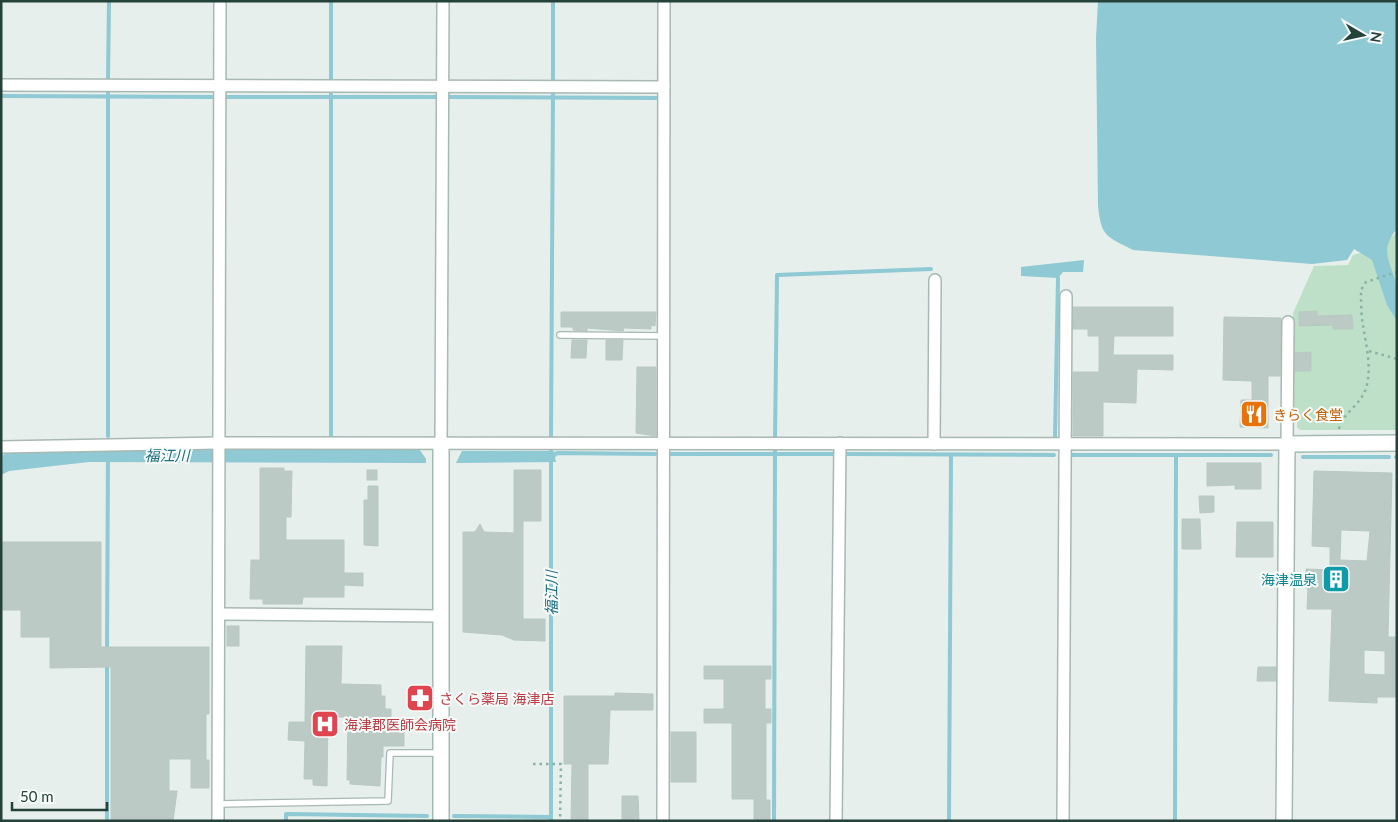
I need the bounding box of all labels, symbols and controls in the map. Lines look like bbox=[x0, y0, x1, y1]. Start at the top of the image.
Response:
north arrow bbox=[1338, 10, 1388, 60]
text: N bbox=[1367, 30, 1386, 44]
restaurant icon: きらく食堂 bbox=[1239, 399, 1269, 429]
place label: きらく食堂 bbox=[1273, 406, 1343, 423]
water label: 福江川 bbox=[144, 446, 191, 464]
building icon: 海津温泉 bbox=[1321, 564, 1351, 594]
water label: 福江川 bbox=[542, 569, 560, 616]
place label: 海津温泉 bbox=[1261, 571, 1317, 588]
pharmacy icon: さくら薬局 海津店 bbox=[405, 683, 435, 713]
place label: さくら薬局 海津店 bbox=[439, 690, 555, 707]
hospital icon: 海津郡医師会病院 bbox=[310, 709, 340, 739]
place label: 海津郡医師会病院 bbox=[344, 716, 456, 733]
scale bar bbox=[12, 780, 108, 812]
text: 50 m bbox=[20, 787, 54, 805]

